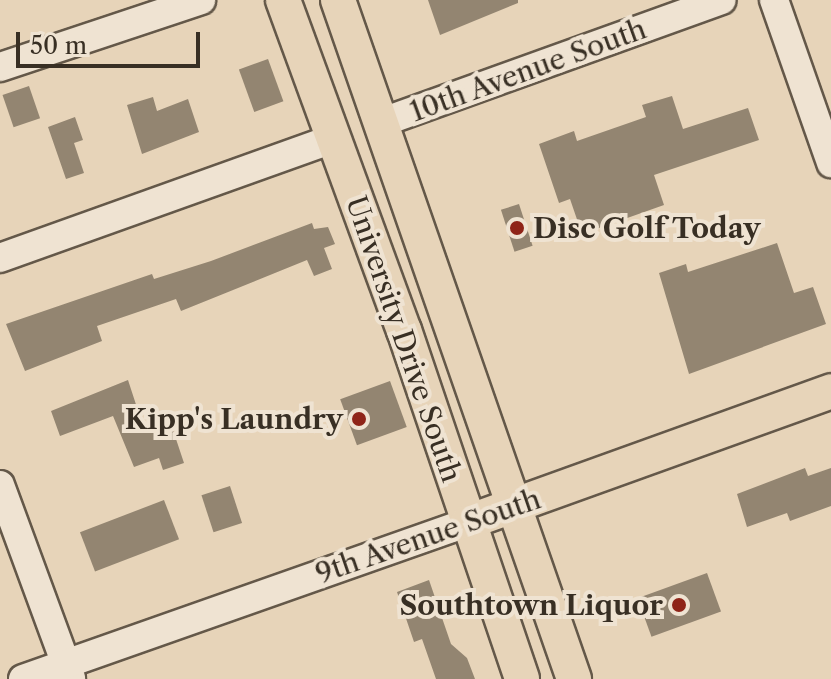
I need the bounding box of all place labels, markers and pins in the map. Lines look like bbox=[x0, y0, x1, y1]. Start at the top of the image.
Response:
place label: Disc Golf Today bbox=[533, 211, 761, 245]
marker: Disc Golf Today bbox=[508, 219, 526, 237]
place label: Kipp's Laundry bbox=[125, 402, 343, 436]
marker: Kipp's Laundry bbox=[350, 410, 368, 428]
place label: Southtown Liquor bbox=[399, 588, 663, 622]
marker: Southtown Liquor bbox=[670, 596, 688, 614]

